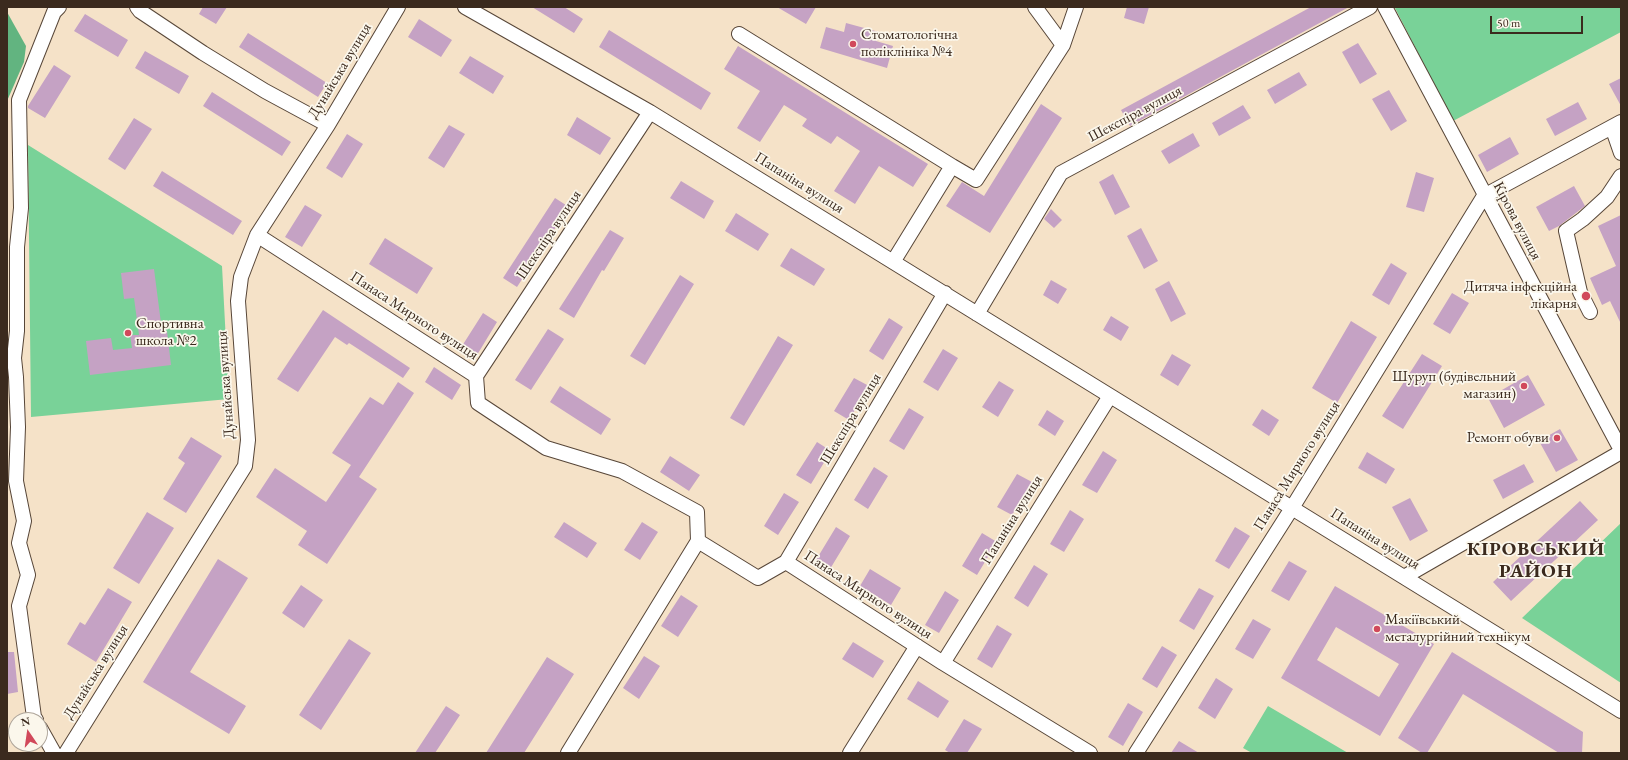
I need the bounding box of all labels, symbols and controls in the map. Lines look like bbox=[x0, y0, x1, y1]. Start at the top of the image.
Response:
scale bar bbox=[1492, 8, 1585, 34]
text: 50 m bbox=[1497, 15, 1520, 31]
street label: Дунайська вулиця bbox=[304, 20, 376, 122]
place label: Стоматологічна поліклініка №4 bbox=[861, 26, 958, 61]
marker: Стоматологічна поліклініка №4 bbox=[848, 39, 858, 49]
street label: Шекспіра вулиця bbox=[1085, 82, 1185, 146]
street label: Папаніна вулиця bbox=[751, 148, 847, 218]
street label: Кірова вулиця bbox=[1489, 179, 1545, 263]
street label: Шекспіра вулиця bbox=[513, 187, 585, 283]
street label: Панаса Мирного вулиця bbox=[347, 268, 481, 364]
place label: Дитяча інфекційна лікарня bbox=[1464, 278, 1577, 313]
marker: Дитяча інфекційна лікарня bbox=[1580, 290, 1592, 302]
place label: Спортивна школа №2 bbox=[136, 315, 204, 350]
marker: Спортивна школа №2 bbox=[123, 328, 133, 338]
street label: Дунайська вулиця bbox=[213, 330, 239, 440]
place label: Шуруп (будівельний магазин) bbox=[1392, 368, 1516, 403]
street label: Шекспіра вулиця bbox=[817, 370, 885, 468]
marker: Шуруп (будівельний магазин) bbox=[1519, 381, 1529, 391]
street label: Панаса Мирного вулиця bbox=[1250, 398, 1344, 534]
place label: Ремонт обуви bbox=[1467, 429, 1549, 447]
marker: Ремонт обуви bbox=[1552, 433, 1562, 443]
street label: Папаніна вулиця bbox=[977, 472, 1047, 568]
street label: Папаніна вулиця bbox=[1327, 504, 1423, 574]
district label: КІРОВСЬКИЙ РАЙОН bbox=[1467, 539, 1605, 583]
street label: Панаса Мирного вулиця bbox=[801, 547, 935, 643]
place label: Макіївський металургійний технікум bbox=[1385, 611, 1530, 646]
street label: Дунайська вулиця bbox=[60, 621, 132, 723]
marker: Макіївський металургійний технікум bbox=[1372, 624, 1382, 634]
north arrow bbox=[8, 712, 48, 752]
text: N bbox=[20, 713, 31, 729]

